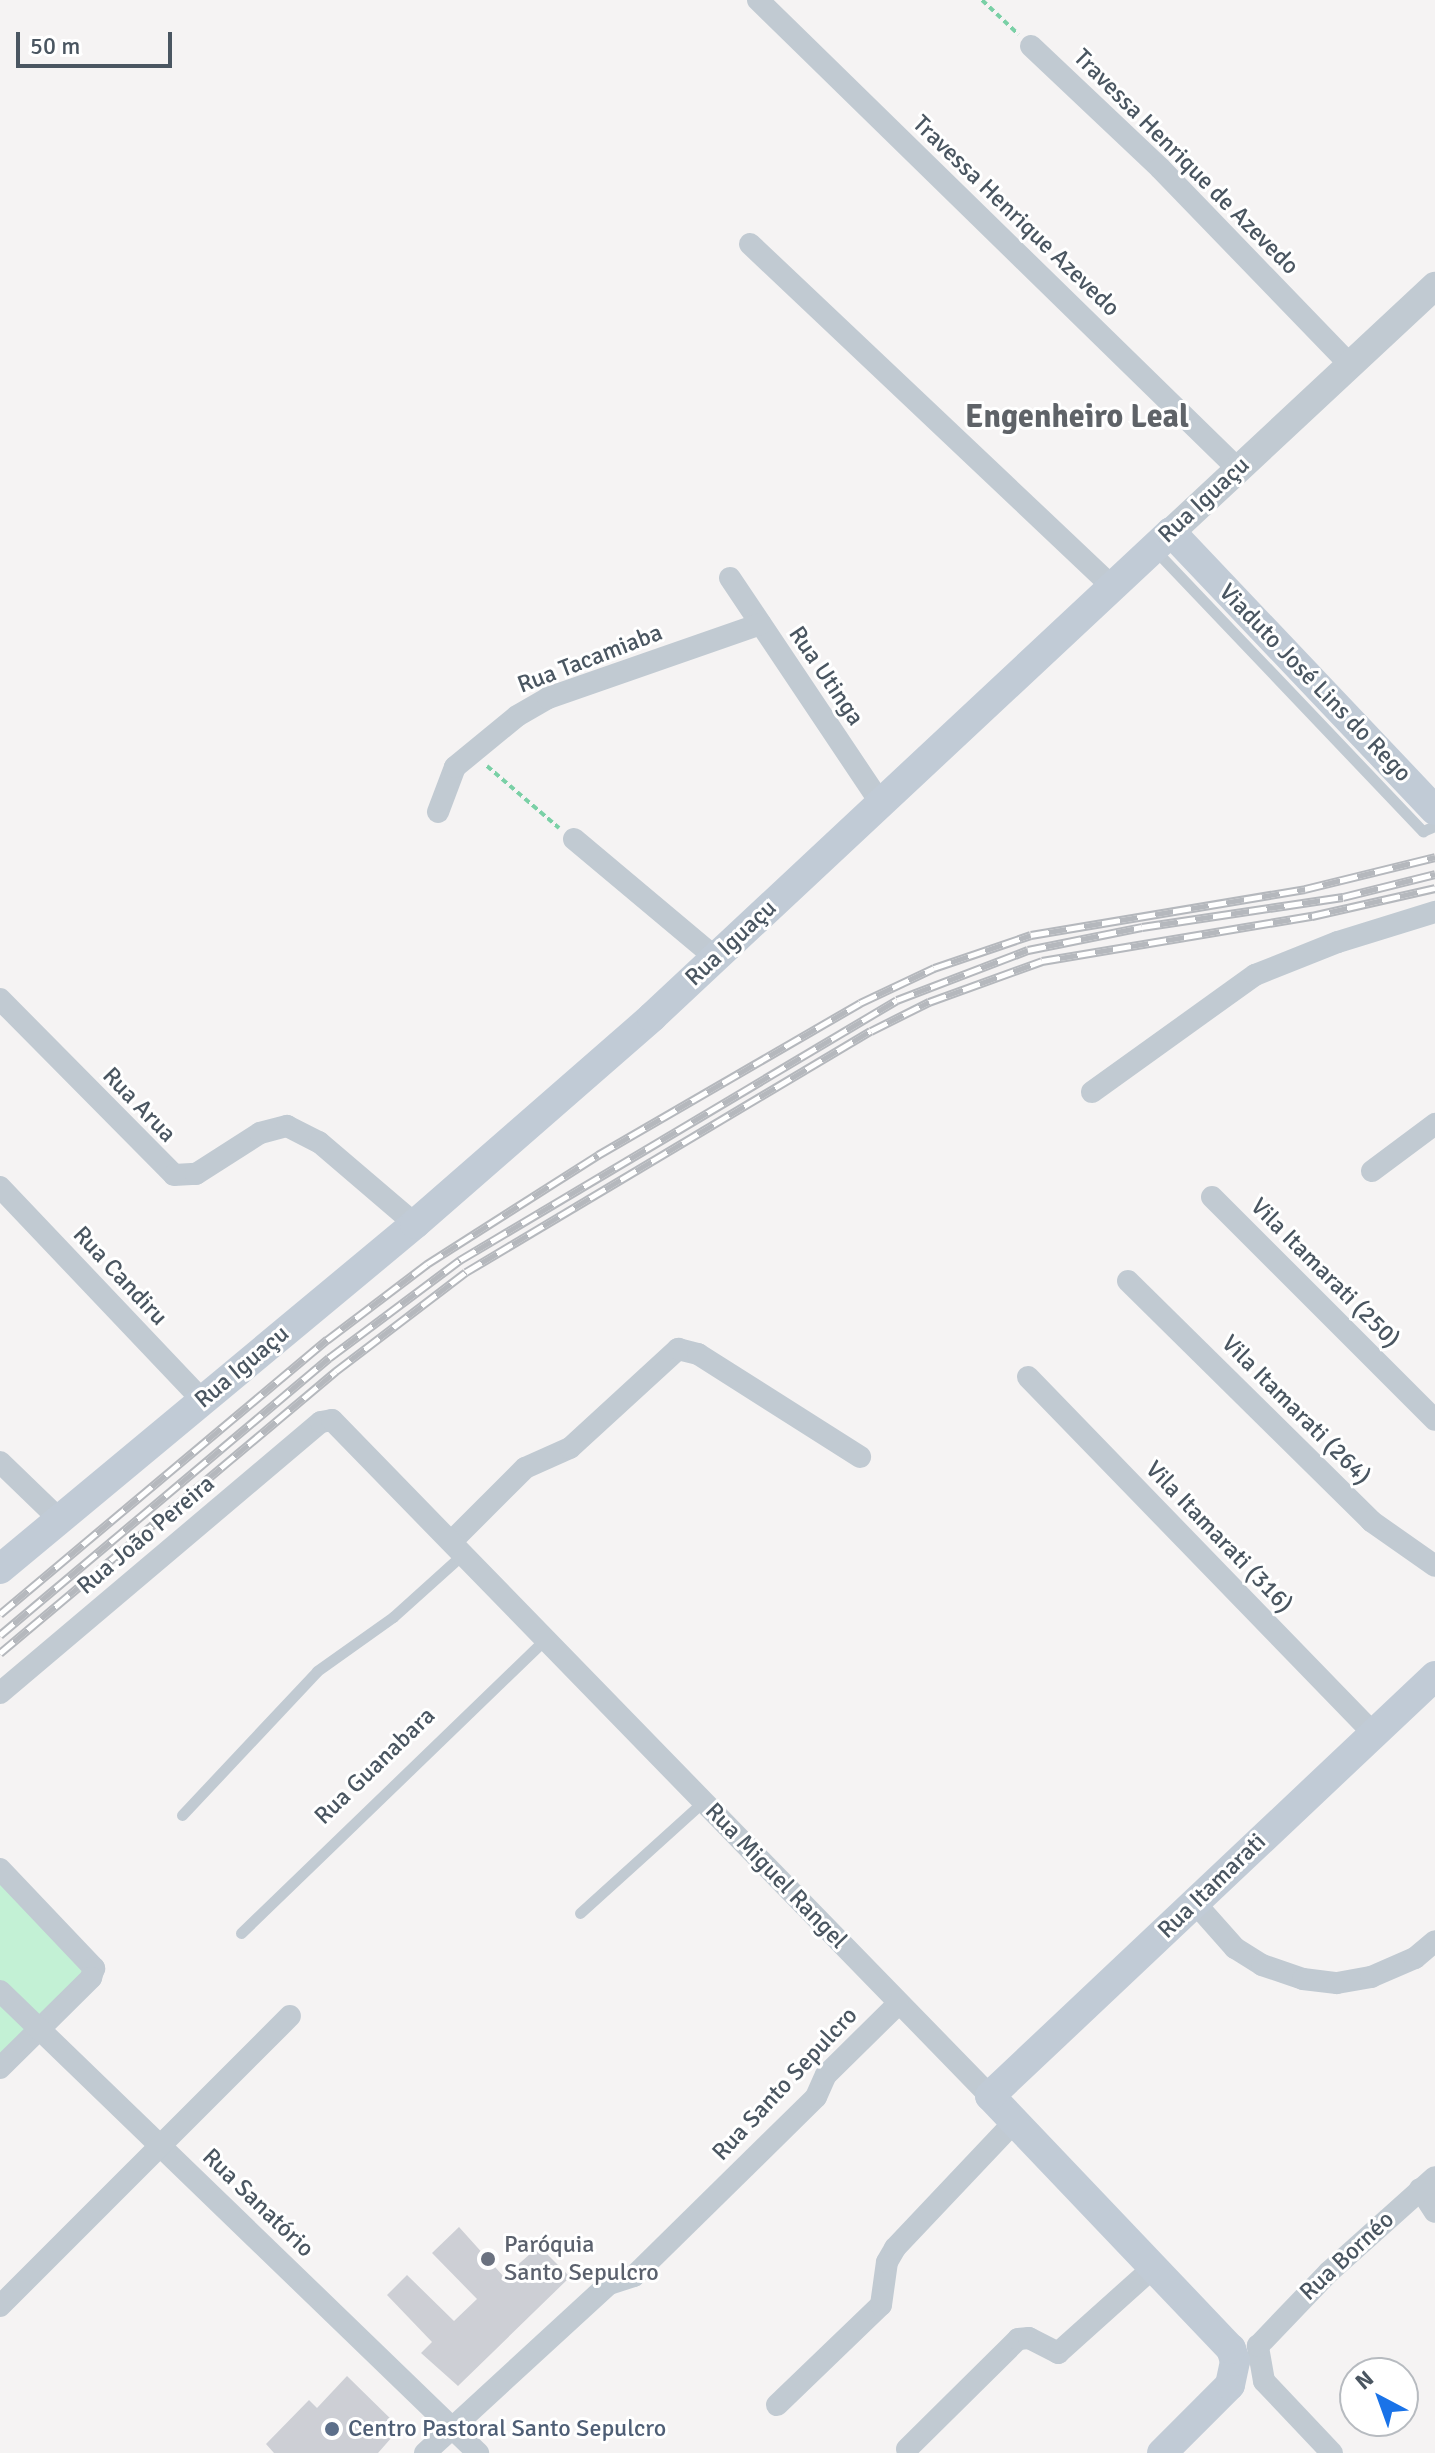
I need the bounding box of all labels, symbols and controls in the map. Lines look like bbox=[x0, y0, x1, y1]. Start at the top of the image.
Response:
scale bar bbox=[20, 16, 176, 66]
text: 50 m bbox=[30, 31, 80, 61]
street label: Travessa Henrique de Azevedo bbox=[1067, 43, 1305, 281]
street label: Travessa Henrique Azevedo bbox=[906, 109, 1126, 323]
district label: Engenheiro Leal bbox=[965, 398, 1189, 436]
street label: Rua Iguaçu bbox=[1153, 451, 1255, 549]
street label: Viaduto José Lins do Rego bbox=[1213, 578, 1417, 788]
street label: Rua Tacamiaba bbox=[514, 618, 666, 700]
street label: Rua Utinga bbox=[782, 621, 870, 731]
street label: Rua Iguaçu bbox=[680, 894, 782, 992]
street label: Rua Arua bbox=[96, 1061, 182, 1149]
street label: Vila Itamarati (250) bbox=[1244, 1192, 1406, 1354]
street label: Rua Candiru bbox=[67, 1220, 173, 1332]
street label: Rua Iguaçu bbox=[189, 1319, 295, 1415]
street label: Vila Itamarati (264) bbox=[1215, 1329, 1377, 1491]
street label: Vila Itamarati (316) bbox=[1139, 1455, 1299, 1619]
street label: Rua João Pereira bbox=[72, 1469, 220, 1601]
street label: Rua Guanabara bbox=[309, 1701, 441, 1831]
street label: Rua Miguel Rangel bbox=[699, 1797, 853, 1955]
street label: Rua Itamarati bbox=[1152, 1827, 1272, 1945]
street label: Rua Santo Sepulcro bbox=[707, 2001, 863, 2167]
street label: Rua Sanatório bbox=[196, 2143, 320, 2263]
street label: Rua Bornéo bbox=[1294, 2205, 1400, 2307]
place label: Paróquia Santo Sepulcro bbox=[504, 2231, 659, 2287]
marker: Paróquia Santo Sepulcro bbox=[479, 2250, 497, 2268]
north arrow bbox=[1339, 2357, 1419, 2437]
text: N bbox=[1350, 2365, 1379, 2395]
place label: Centro Pastoral Santo Sepulcro bbox=[348, 2415, 666, 2443]
marker: Centro Pastoral Santo Sepulcro bbox=[323, 2420, 341, 2438]

